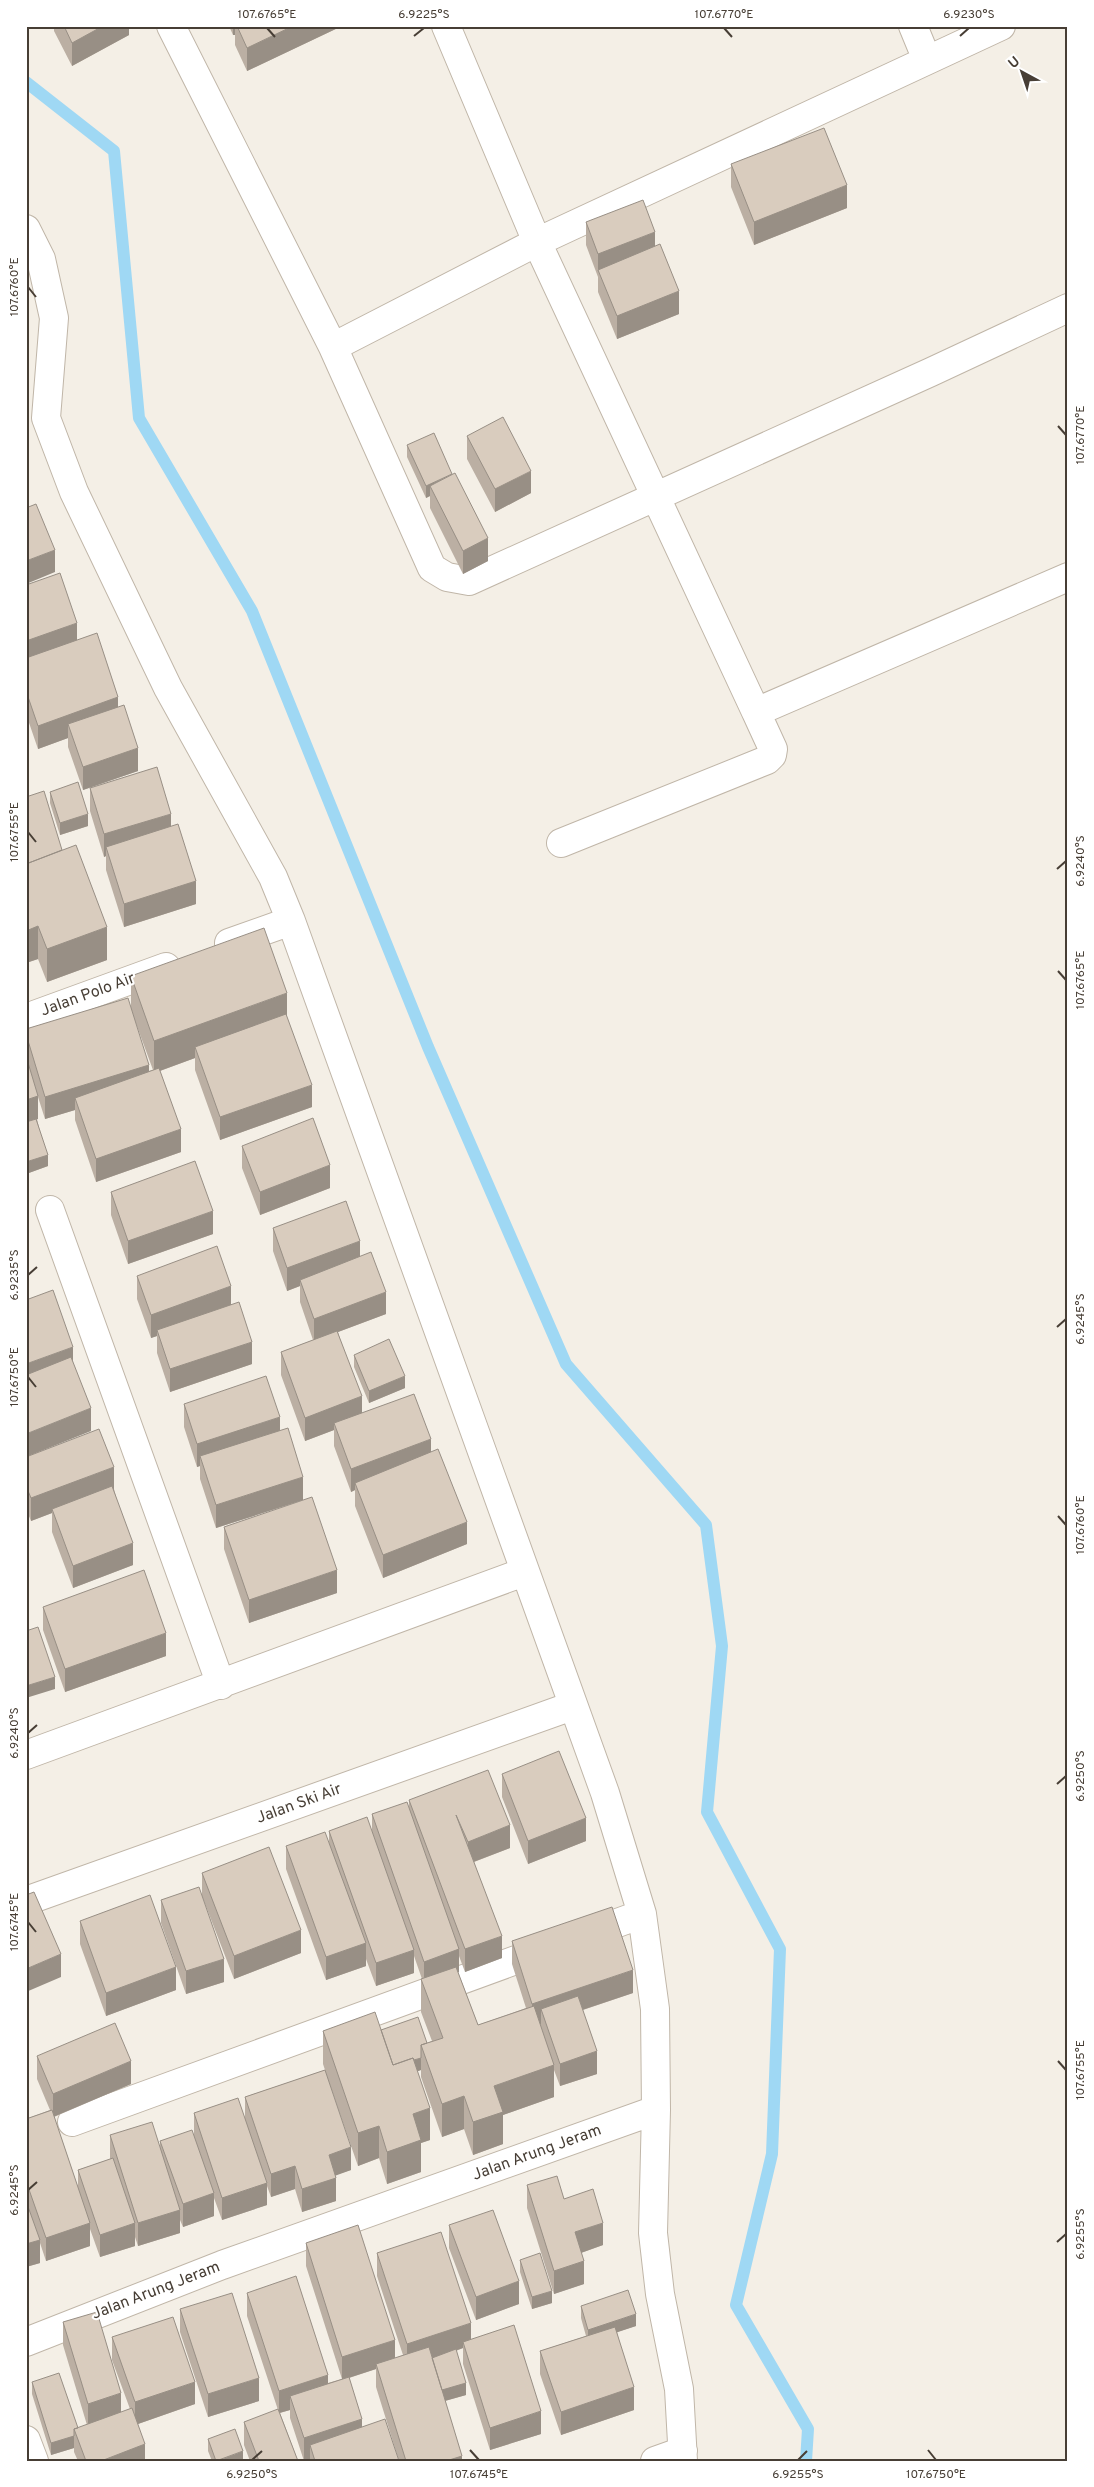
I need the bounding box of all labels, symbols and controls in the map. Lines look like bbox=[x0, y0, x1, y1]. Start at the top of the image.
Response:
text: 107.6765°E bbox=[238, 7, 296, 23]
text: 6.9225°S bbox=[398, 7, 450, 23]
text: 107.6770°E bbox=[695, 7, 753, 23]
text: 6.9230°S bbox=[943, 7, 995, 23]
north arrow bbox=[996, 48, 1046, 98]
text: U bbox=[1005, 53, 1024, 73]
text: 107.6760°E bbox=[7, 257, 23, 317]
text: 107.6770°E bbox=[1073, 406, 1089, 464]
text: 107.6755°E bbox=[7, 802, 23, 862]
text: 6.9240°S bbox=[1073, 835, 1089, 887]
text: 107.6765°E bbox=[1073, 951, 1089, 1009]
street label: Jalan Polo Air bbox=[38, 969, 138, 1021]
text: 6.9235°S bbox=[7, 1249, 23, 1301]
text: 6.9245°S bbox=[1073, 1293, 1089, 1345]
text: 107.6750°E bbox=[7, 1347, 23, 1407]
text: 107.6760°E bbox=[1073, 1495, 1089, 1555]
text: 6.9240°S bbox=[7, 1707, 23, 1759]
text: 6.9250°S bbox=[1073, 1750, 1089, 1802]
street label: Jalan Ski Air bbox=[254, 1779, 344, 1829]
text: 107.6745°E bbox=[7, 1893, 23, 1951]
text: 107.6755°E bbox=[1073, 2040, 1089, 2100]
street label: Jalan Arung Jeram bbox=[470, 2120, 604, 2186]
text: 6.9245°S bbox=[7, 2164, 23, 2216]
text: 6.9255°S bbox=[1073, 2208, 1089, 2260]
street label: Jalan Arung Jeram bbox=[89, 2257, 223, 2325]
text: 6.9250°S bbox=[226, 2467, 278, 2483]
text: 107.6745°E bbox=[450, 2467, 508, 2483]
text: 6.9255°S bbox=[772, 2467, 824, 2483]
text: 107.6750°E bbox=[906, 2467, 966, 2483]

